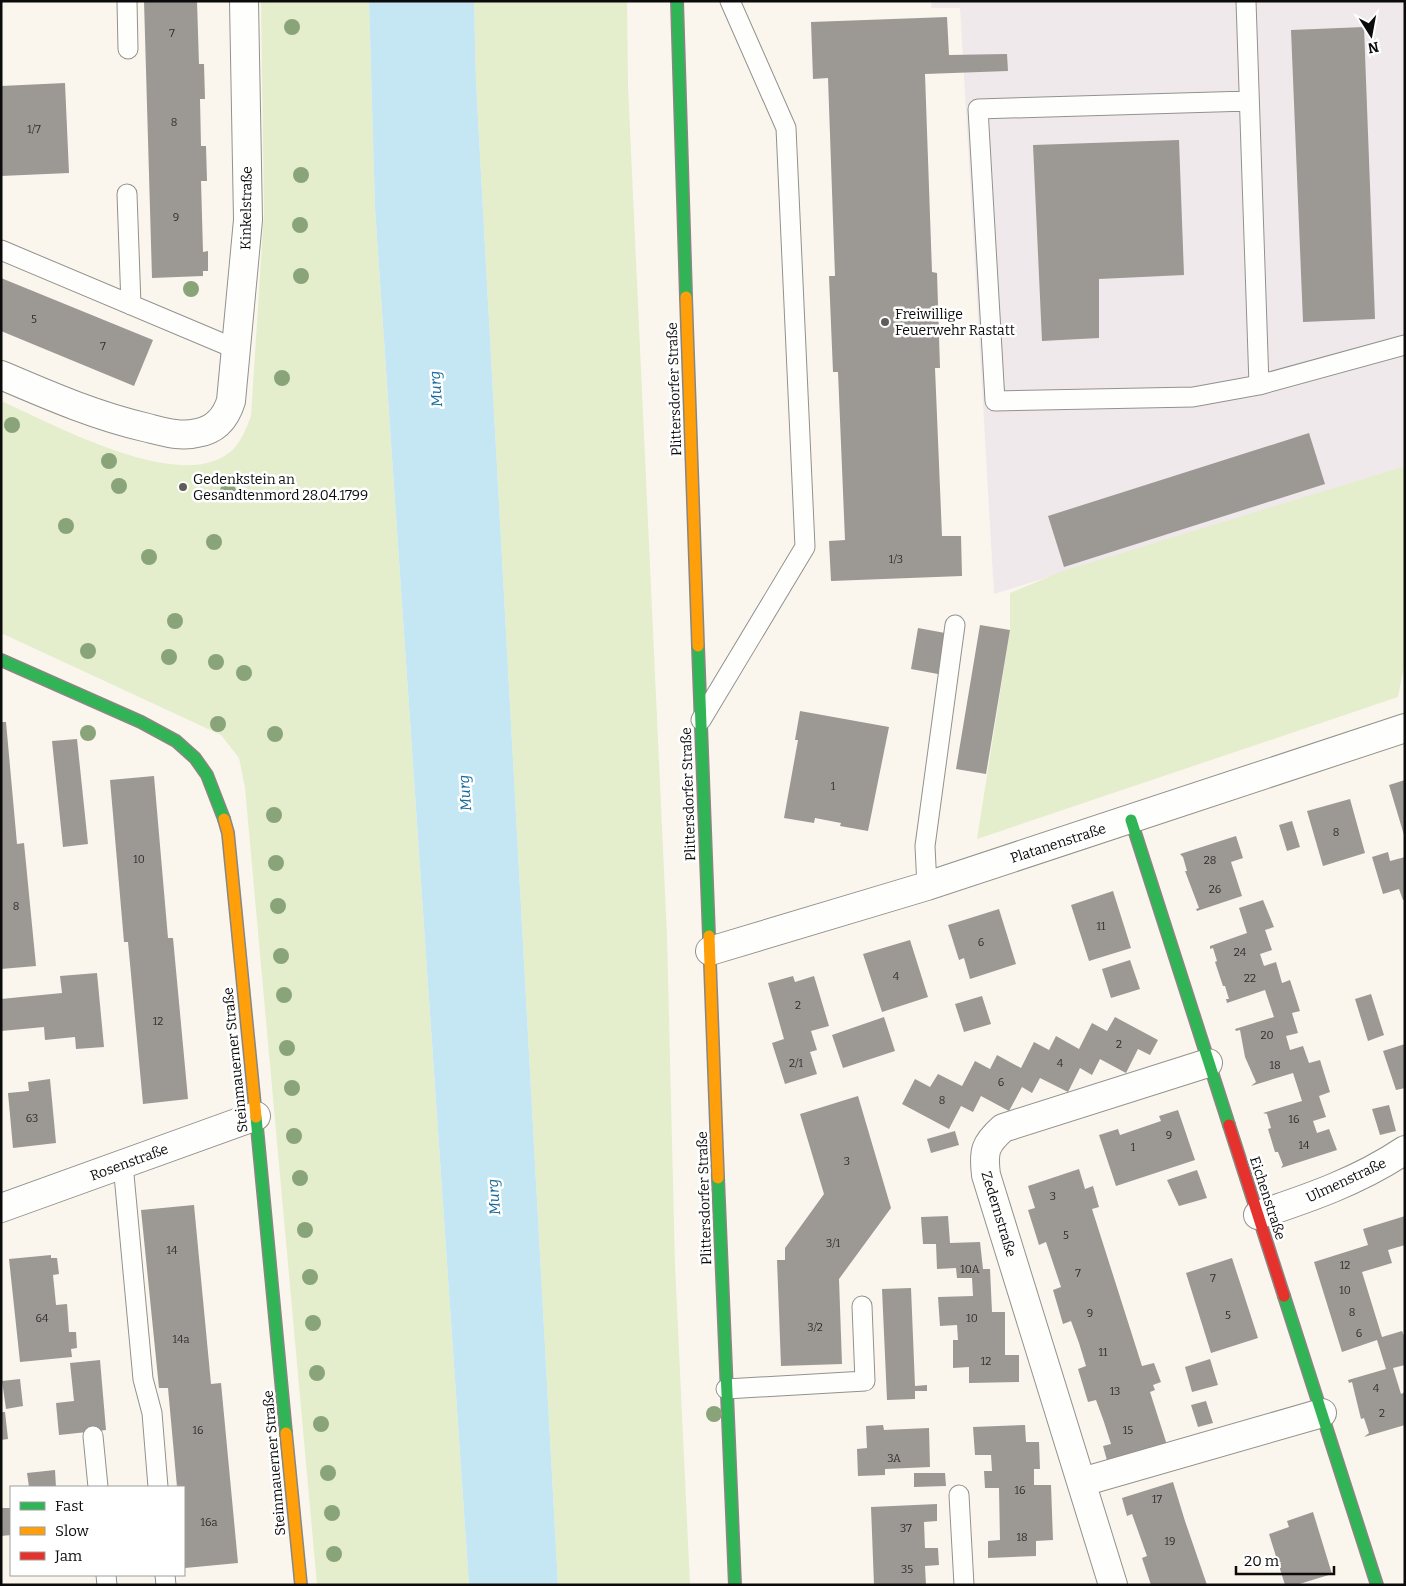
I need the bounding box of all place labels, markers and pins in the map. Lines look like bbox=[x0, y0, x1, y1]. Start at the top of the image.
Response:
place label: Freiwillige Feuerwehr Rastatt bbox=[895, 306, 1015, 339]
marker: Freiwillige Feuerwehr Rastatt bbox=[879, 316, 891, 328]
place label: Gedenkstein an Gesandtenmord 28.04.1799 bbox=[193, 471, 368, 504]
marker: Gedenkstein an Gesandtenmord 28.04.1799 bbox=[177, 481, 189, 493]

